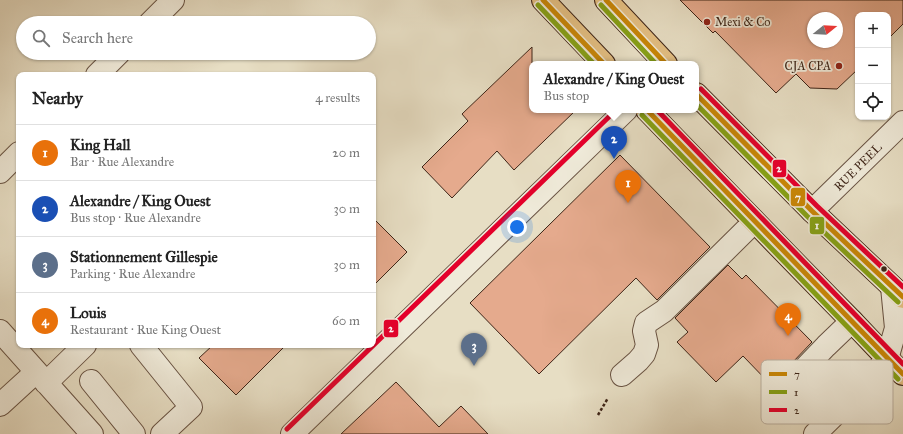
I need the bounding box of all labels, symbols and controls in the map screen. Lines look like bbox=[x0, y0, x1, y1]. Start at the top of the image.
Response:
north arrow bbox=[807, 12, 843, 48]
map controls bbox=[855, 12, 891, 120]
button: + bbox=[855, 12, 891, 48]
place label: Mexi & Co bbox=[715, 15, 771, 29]
search box bbox=[16, 16, 376, 60]
marker: Mexi & Co bbox=[702, 17, 712, 27]
icon: search bbox=[30, 27, 52, 49]
text: Search here bbox=[62, 29, 133, 47]
button: − bbox=[855, 48, 891, 84]
place label: CJA CPA bbox=[785, 59, 831, 74]
popup bbox=[529, 61, 699, 113]
marker: CJA CPA bbox=[834, 61, 844, 71]
text: Alexandre / King Ouest bbox=[544, 70, 684, 88]
button: locate bbox=[855, 84, 891, 120]
text: Nearby bbox=[32, 88, 83, 109]
text: Bus stop bbox=[544, 88, 589, 104]
text: 4 results bbox=[315, 90, 360, 106]
pin: 2 bbox=[601, 126, 627, 159]
text: King Hall bbox=[70, 136, 131, 154]
street label: RUE PEEL bbox=[831, 140, 885, 194]
text: 1 bbox=[42, 145, 48, 161]
text: 20 m bbox=[332, 145, 360, 161]
text: Bar · Rue Alexandre bbox=[70, 154, 174, 170]
line badge: 2 bbox=[772, 159, 787, 178]
text: 2 bbox=[776, 162, 782, 175]
pin: 1 bbox=[615, 170, 641, 203]
line badge: 7 bbox=[790, 187, 806, 207]
text: 7 bbox=[795, 191, 801, 204]
text: Alexandre / King Ouest bbox=[70, 192, 211, 210]
text: 2 bbox=[42, 201, 48, 217]
text: 30 m bbox=[334, 201, 360, 217]
text: Bus stop · Rue Alexandre bbox=[70, 210, 201, 226]
line badge: 1 bbox=[809, 216, 825, 235]
your location bbox=[507, 217, 527, 237]
text: 1 bbox=[815, 219, 820, 232]
text: Stationnement Gillespie bbox=[70, 248, 218, 266]
text: 3 bbox=[42, 257, 48, 273]
text: 30 m bbox=[334, 257, 360, 273]
unlabelled marker bbox=[879, 264, 889, 274]
text: Parking · Rue Alexandre bbox=[70, 266, 195, 282]
pin: 4 bbox=[775, 303, 801, 336]
text: Louis bbox=[70, 304, 106, 322]
text: 4 bbox=[41, 313, 49, 329]
text: 60 m bbox=[332, 313, 360, 329]
line badge: 2 bbox=[383, 319, 399, 338]
text: Restaurant · Rue King Ouest bbox=[70, 322, 221, 338]
text: 2 bbox=[388, 322, 394, 335]
pin: 3 bbox=[461, 333, 487, 366]
legend bbox=[761, 360, 893, 424]
text: 7 bbox=[794, 368, 800, 381]
text: 1 bbox=[794, 386, 798, 399]
text: 2 bbox=[794, 404, 800, 417]

